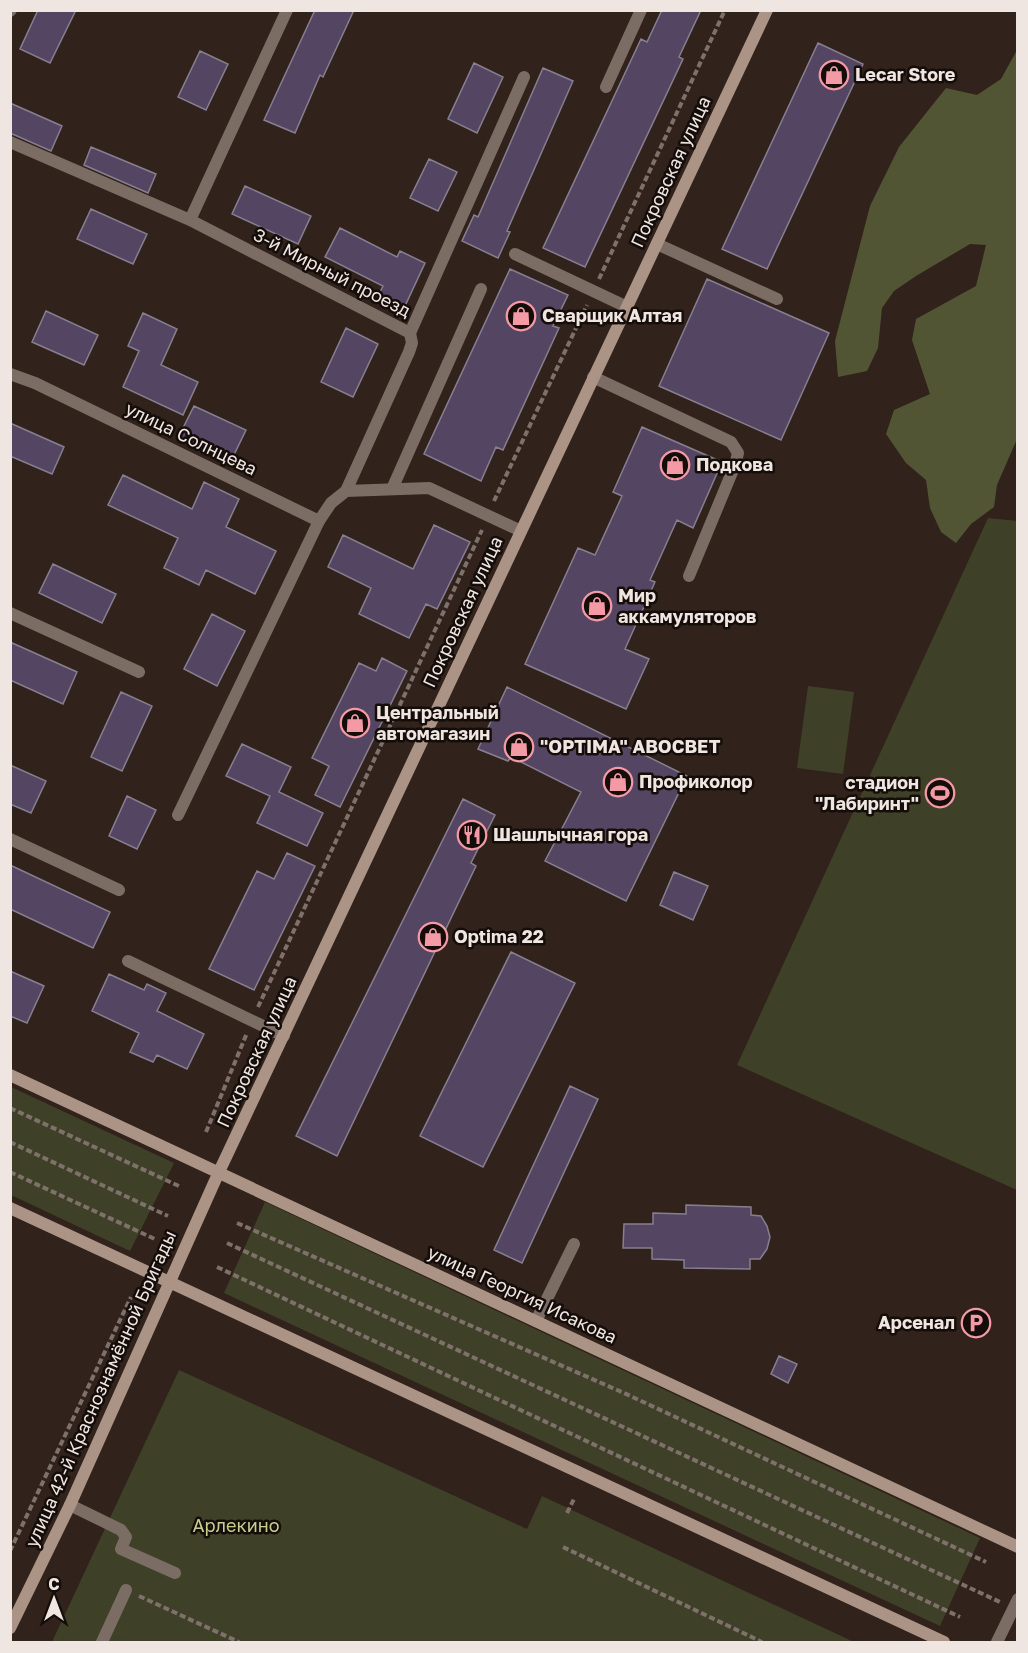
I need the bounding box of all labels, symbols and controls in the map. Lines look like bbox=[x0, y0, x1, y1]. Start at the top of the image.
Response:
shop icon: Lecar Store bbox=[818, 59, 850, 91]
place label: Lecar Store bbox=[855, 63, 956, 85]
street label: Покровская улица bbox=[625, 92, 715, 251]
street label: 3-й Мирный проезд bbox=[250, 223, 415, 321]
shop icon: Сварщик Алтая bbox=[505, 300, 537, 332]
place label: Сварщик Алтая bbox=[542, 304, 682, 326]
street label: улица Солнцева bbox=[122, 397, 261, 479]
shop icon: Подкова bbox=[659, 449, 691, 481]
place label: Подкова bbox=[696, 453, 773, 475]
street label: Покровская улица bbox=[417, 532, 507, 691]
place label: Мир аккамуляторов bbox=[618, 584, 757, 627]
shop icon: Мир аккамуляторов bbox=[581, 590, 613, 622]
place label: Центральный автомагазин bbox=[376, 701, 499, 744]
shop icon: Центральный автомагазин bbox=[339, 707, 371, 739]
shop icon: "OPTIMA" АВОСВЕТ bbox=[503, 731, 535, 763]
place label: "OPTIMA" АВОСВЕТ bbox=[540, 735, 721, 757]
shop icon: Профиколор bbox=[602, 766, 634, 798]
place label: Профиколор bbox=[639, 770, 753, 792]
place label: стадион "Лабиринт" bbox=[815, 771, 919, 814]
sports icon: стадион "Лабиринт" bbox=[924, 777, 956, 809]
restaurant icon: Шашлычная гора bbox=[456, 819, 488, 851]
place label: Шашлычная гора bbox=[493, 823, 648, 845]
shop icon: Optima 22 bbox=[417, 921, 449, 953]
place label: Optima 22 bbox=[454, 925, 544, 947]
street label: Покровская улица bbox=[211, 972, 301, 1131]
street label: улица 42-й Краснознамённой Бригады bbox=[20, 1227, 180, 1551]
street label: улица Георгия Исакова bbox=[424, 1240, 621, 1348]
parking icon: Арсенал bbox=[960, 1307, 992, 1339]
place label: Арсенал bbox=[878, 1311, 955, 1333]
park label: Арлекино bbox=[192, 1514, 280, 1536]
north arrow bbox=[24, 1569, 84, 1629]
text: С bbox=[48, 1574, 60, 1594]

